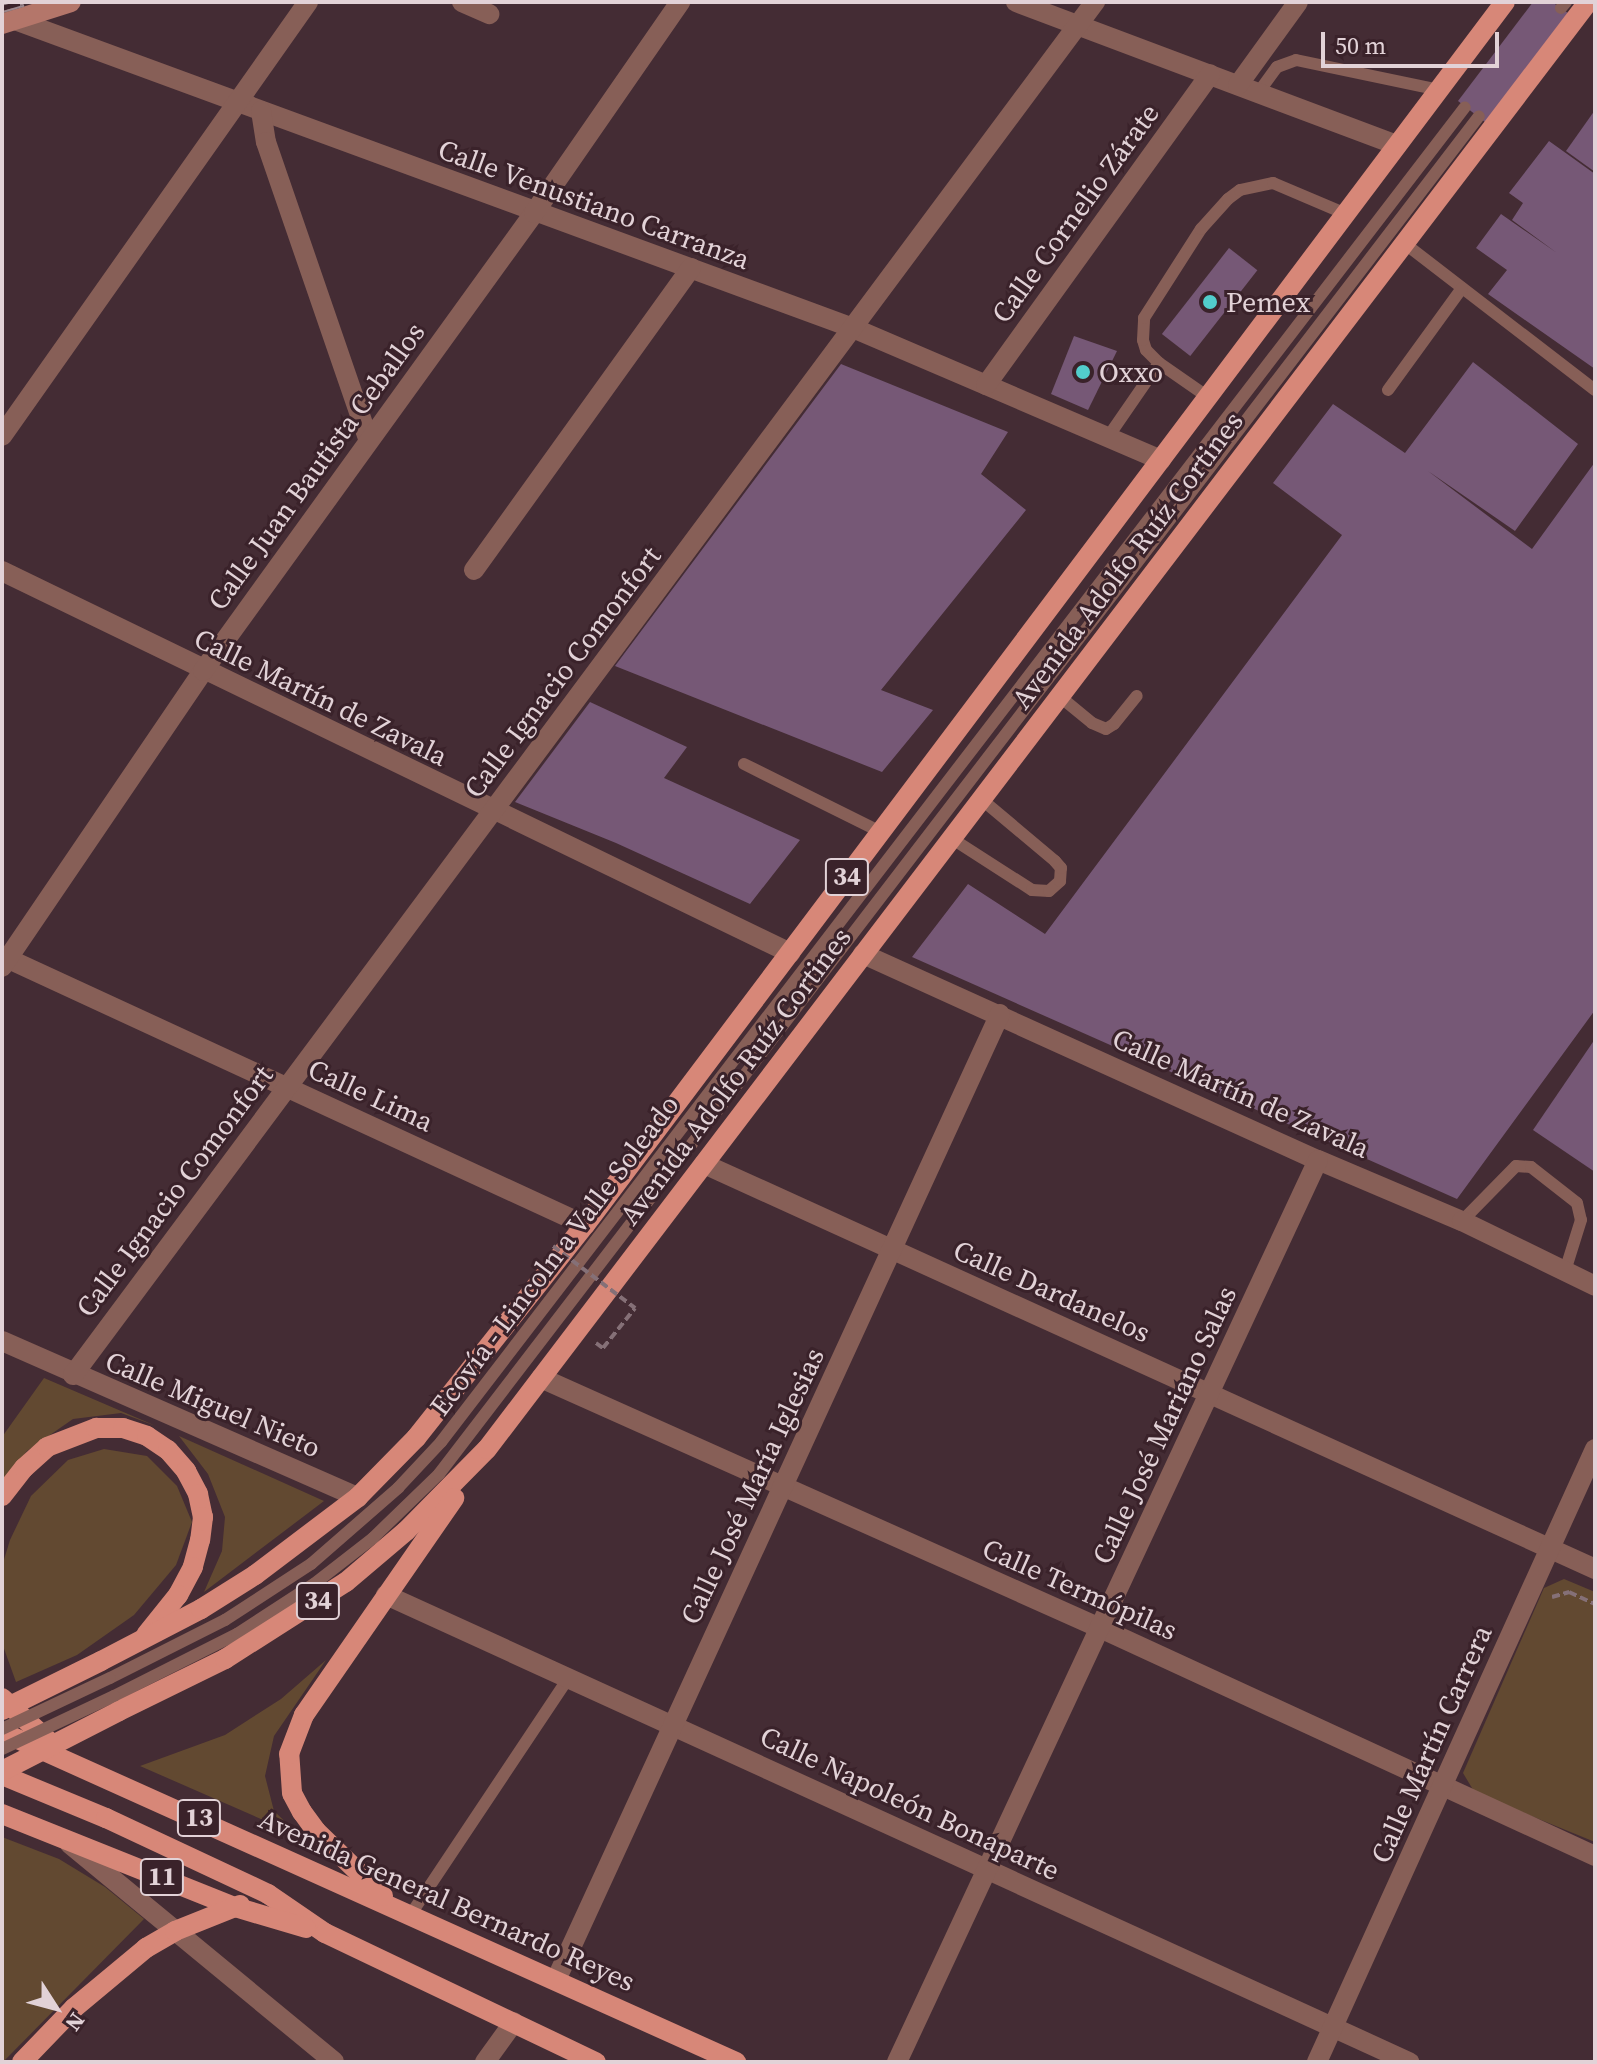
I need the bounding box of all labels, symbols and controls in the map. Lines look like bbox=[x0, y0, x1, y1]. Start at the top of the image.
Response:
scale bar bbox=[1325, 16, 1503, 66]
text: 50 m bbox=[1335, 29, 1386, 62]
street label: Calle Cornelio Zárate bbox=[984, 97, 1166, 329]
street label: Calle Venustiano Carranza bbox=[433, 132, 755, 276]
place label: Pemex bbox=[1226, 285, 1310, 319]
marker: Pemex bbox=[1201, 293, 1219, 311]
street label: Calle Juan Bautista Ceballos bbox=[200, 316, 432, 616]
place label: Oxxo bbox=[1099, 355, 1163, 389]
marker: Oxxo bbox=[1074, 363, 1092, 381]
street label: Avenida Adolfo Ruíz Cortines bbox=[1004, 405, 1250, 715]
street label: Calle Ignacio Comonfort bbox=[457, 540, 667, 804]
street label: Calle Martín de Zavala bbox=[189, 621, 453, 773]
road number: 34 bbox=[823, 855, 871, 899]
street label: Avenida Adolfo Ruíz Cortines bbox=[612, 921, 858, 1231]
street label: Calle Martín de Zavala bbox=[1107, 1021, 1375, 1165]
street label: Calle Lima bbox=[303, 1051, 439, 1139]
street label: Calle Ignacio Comonfort bbox=[69, 1059, 279, 1323]
street label: Ecovía - Lincoln a Valle Soleado bbox=[422, 1088, 686, 1422]
street label: Calle Dardanelos bbox=[949, 1233, 1155, 1349]
street label: Calle José Mariano Salas bbox=[1085, 1281, 1243, 1569]
street label: Calle José María Iglesias bbox=[673, 1343, 831, 1629]
street label: Calle Miguel Nieto bbox=[101, 1344, 325, 1464]
street label: Calle Termópilas bbox=[977, 1531, 1183, 1647]
road number: 34 bbox=[294, 1579, 342, 1623]
street label: Calle Martín Carrera bbox=[1363, 1620, 1499, 1868]
street label: Calle Napoleón Bonaparte bbox=[755, 1719, 1065, 1887]
road number: 13 bbox=[175, 1796, 223, 1840]
street label: Avenida General Bernardo Reyes bbox=[254, 1802, 640, 1998]
road number: 11 bbox=[138, 1855, 186, 1899]
north arrow bbox=[16, 1968, 96, 2048]
text: N bbox=[59, 2007, 92, 2037]

